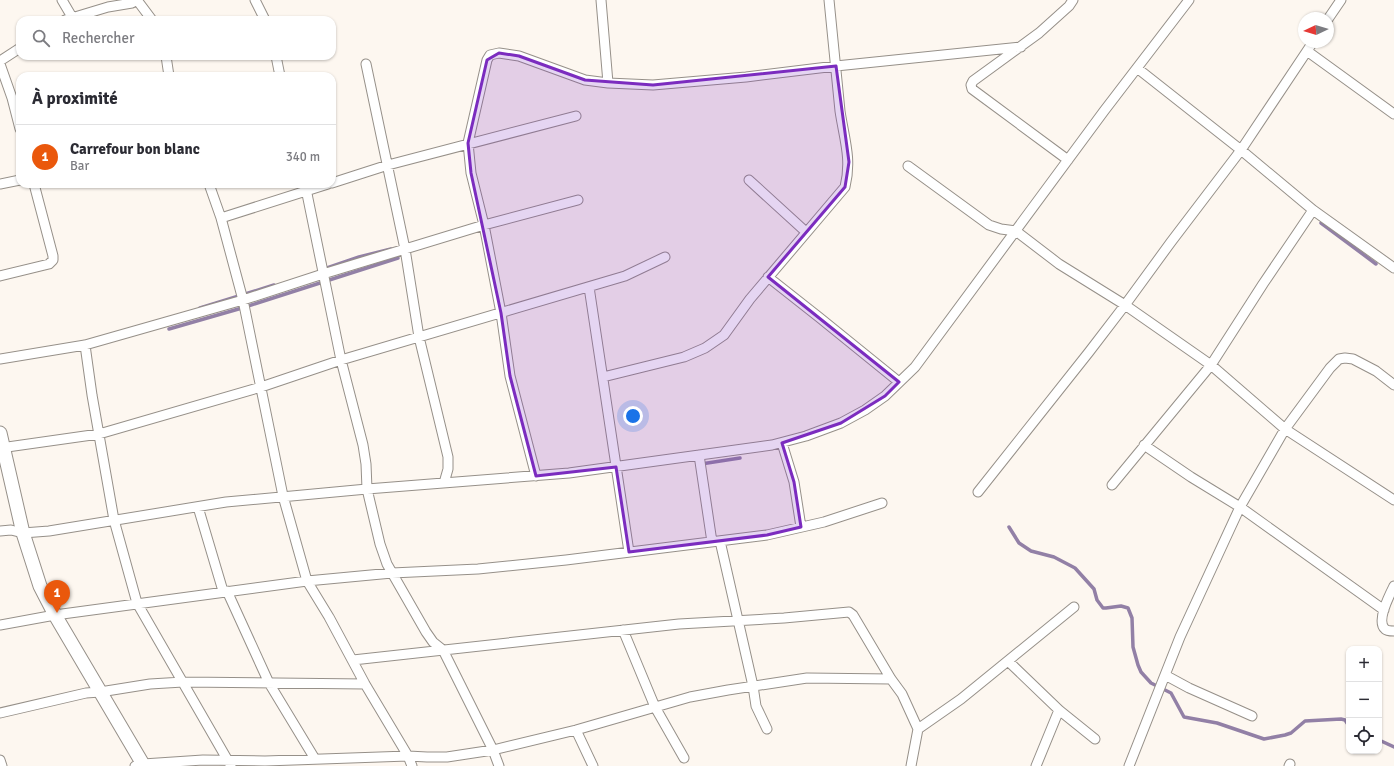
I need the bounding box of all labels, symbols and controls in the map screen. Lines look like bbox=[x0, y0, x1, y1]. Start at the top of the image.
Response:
north arrow bbox=[1298, 12, 1334, 48]
search box bbox=[16, 16, 336, 60]
icon: search bbox=[30, 27, 52, 49]
text: Rechercher bbox=[62, 29, 135, 47]
text: À proximité bbox=[32, 88, 118, 109]
text: Carrefour bon blanc bbox=[70, 140, 200, 158]
text: 1 bbox=[41, 149, 49, 165]
text: 340 m bbox=[286, 149, 320, 165]
text: Bar bbox=[70, 158, 89, 174]
your location bbox=[623, 406, 643, 426]
pin: 1 bbox=[44, 580, 70, 613]
map controls bbox=[1346, 646, 1382, 754]
button: + bbox=[1346, 646, 1382, 682]
button: − bbox=[1346, 682, 1382, 718]
button: locate bbox=[1346, 718, 1382, 754]

